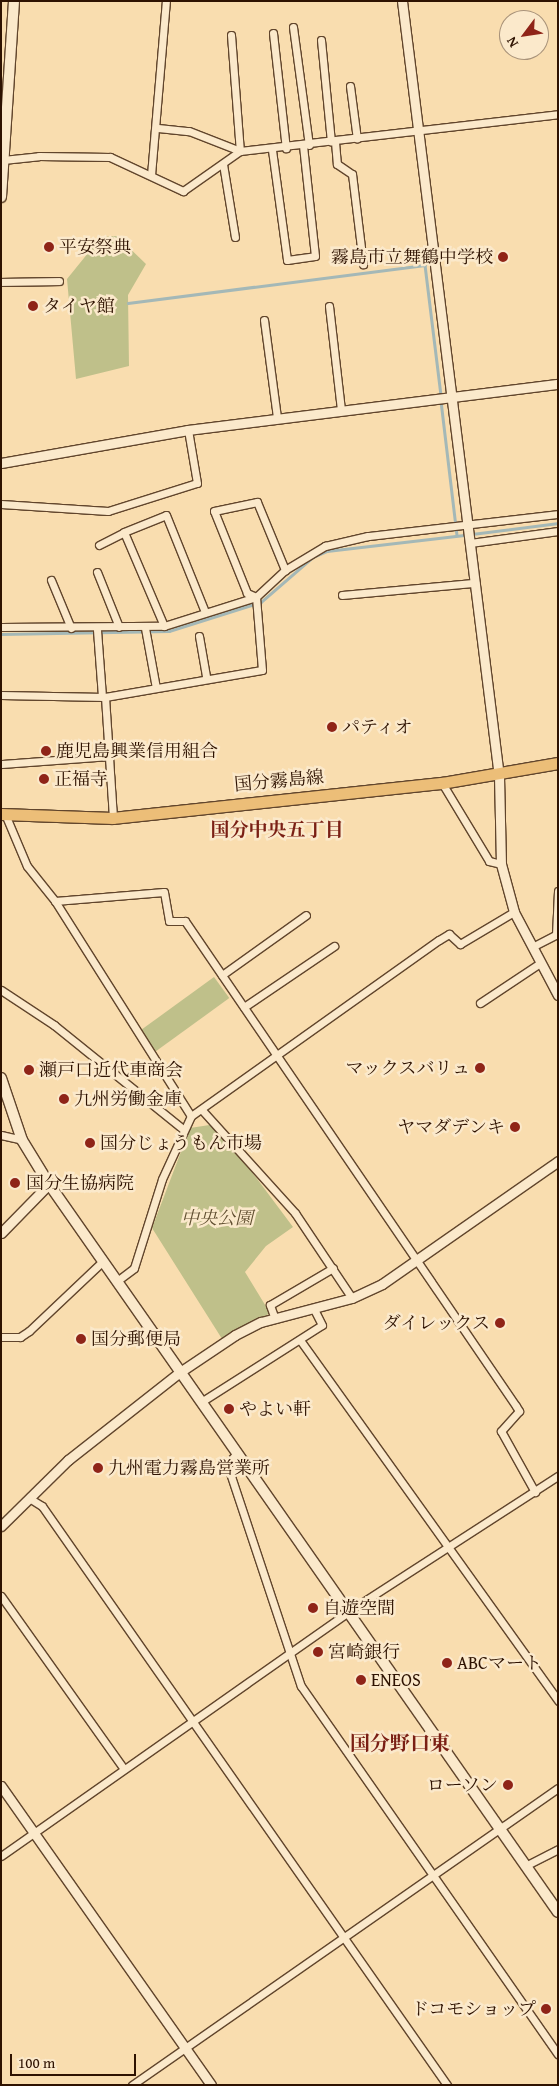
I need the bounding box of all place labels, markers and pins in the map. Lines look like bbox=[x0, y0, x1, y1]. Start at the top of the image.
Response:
place label: 平安祭典 bbox=[59, 236, 131, 258]
marker: 平安祭典 bbox=[43, 241, 55, 253]
place label: 霧島市立舞鶴中学校 bbox=[331, 246, 493, 268]
marker: 霧島市立舞鶴中学校 bbox=[497, 251, 509, 263]
place label: タイヤ館 bbox=[43, 295, 115, 317]
marker: タイヤ館 bbox=[27, 300, 39, 312]
place label: パティオ bbox=[342, 716, 414, 738]
marker: パティオ bbox=[326, 721, 338, 733]
place label: 鹿児島興業信用組合 bbox=[56, 740, 218, 762]
marker: 鹿児島興業信用組合 bbox=[40, 745, 52, 757]
place label: 正福寺 bbox=[54, 768, 108, 790]
marker: 正福寺 bbox=[38, 773, 50, 785]
place label: マックスバリュ bbox=[344, 1057, 470, 1079]
place label: 瀬戸口近代車商会 bbox=[39, 1059, 183, 1081]
marker: マックスバリュ bbox=[474, 1062, 486, 1074]
marker: 瀬戸口近代車商会 bbox=[23, 1064, 35, 1076]
place label: 九州労働金庫 bbox=[74, 1088, 182, 1110]
marker: 九州労働金庫 bbox=[58, 1093, 70, 1105]
place label: ヤマダデンキ bbox=[397, 1116, 505, 1138]
marker: ヤマダデンキ bbox=[509, 1121, 521, 1133]
place label: 国分じょうもん市場 bbox=[100, 1132, 262, 1154]
marker: 国分じょうもん市場 bbox=[84, 1137, 96, 1149]
place label: 国分生協病院 bbox=[26, 1172, 134, 1194]
marker: 国分生協病院 bbox=[8, 1176, 22, 1190]
place label: ダイレックス bbox=[382, 1312, 490, 1334]
marker: ダイレックス bbox=[494, 1317, 506, 1329]
place label: 国分郵便局 bbox=[91, 1328, 181, 1350]
marker: 国分郵便局 bbox=[75, 1333, 87, 1345]
place label: やよい軒 bbox=[239, 1398, 311, 1420]
marker: やよい軒 bbox=[223, 1403, 235, 1415]
place label: 九州電力霧島営業所 bbox=[108, 1457, 270, 1479]
marker: 九州電力霧島営業所 bbox=[92, 1462, 104, 1474]
place label: 自遊空間 bbox=[323, 1597, 395, 1619]
marker: 自遊空間 bbox=[307, 1602, 319, 1614]
place label: 宮崎銀行 bbox=[328, 1641, 400, 1663]
marker: 宮崎銀行 bbox=[312, 1646, 324, 1658]
place label: ABCマート bbox=[457, 1652, 542, 1674]
marker: ABCマート bbox=[441, 1657, 453, 1669]
place label: ENEOS bbox=[371, 1669, 421, 1691]
marker: ENEOS bbox=[355, 1674, 367, 1686]
place label: ローソン bbox=[426, 1774, 498, 1796]
marker: ローソン bbox=[502, 1779, 514, 1791]
place label: ドコモショップ bbox=[410, 1998, 536, 2020]
marker: ドコモショップ bbox=[540, 2003, 552, 2015]

